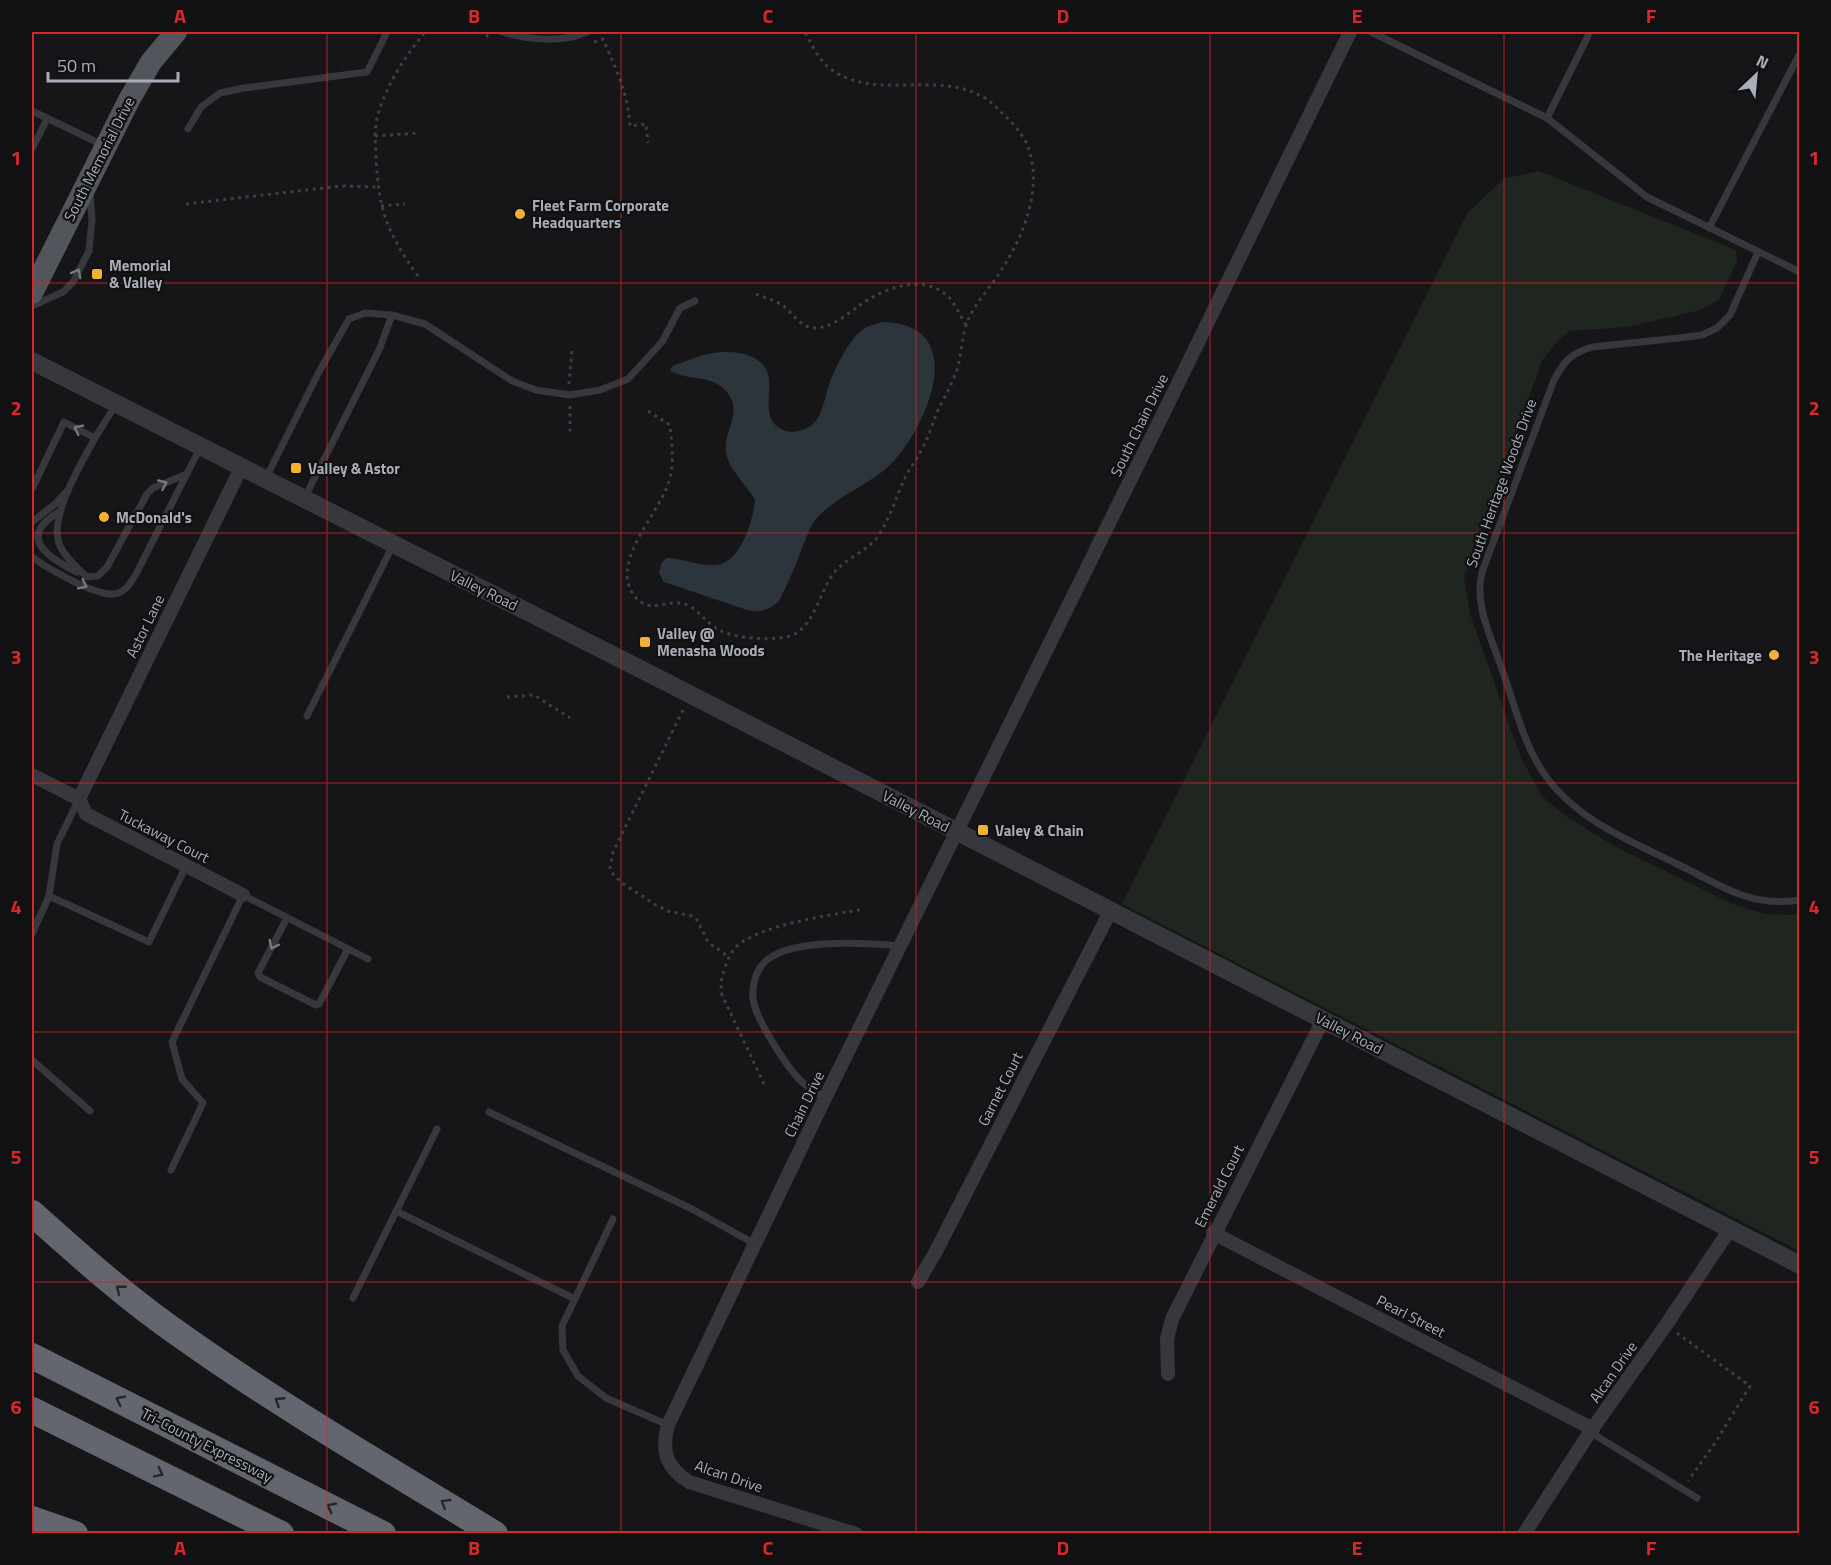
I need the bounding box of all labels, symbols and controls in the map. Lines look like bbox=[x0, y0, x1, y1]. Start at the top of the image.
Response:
text: A bbox=[174, 0, 186, 31]
text: B bbox=[468, 0, 480, 31]
text: C bbox=[763, 0, 774, 31]
text: D bbox=[1057, 0, 1069, 31]
text: E bbox=[1351, 0, 1363, 31]
text: F bbox=[1646, 0, 1657, 31]
scale bar bbox=[48, 45, 178, 83]
north arrow bbox=[1726, 45, 1786, 105]
text: N bbox=[1752, 48, 1773, 75]
text: 50 m bbox=[57, 52, 96, 79]
street label: South Memorial Drive bbox=[58, 93, 140, 225]
text: 1 bbox=[10, 142, 22, 173]
text: 1 bbox=[1808, 142, 1820, 173]
place label: Fleet Farm Corporate Headquarters bbox=[532, 194, 669, 234]
marker: Fleet Farm Corporate Headquarters bbox=[513, 207, 527, 221]
place label: Memorial & Valley bbox=[109, 254, 171, 294]
marker: Memorial & Valley bbox=[90, 267, 104, 281]
one-way arrow bbox=[70, 269, 81, 279]
street label: South Chain Drive bbox=[1104, 370, 1174, 480]
text: 2 bbox=[10, 392, 22, 423]
text: 2 bbox=[1808, 392, 1820, 423]
street label: South Heritage Woods Drive bbox=[1460, 395, 1542, 571]
one-way arrow bbox=[74, 425, 84, 436]
place label: Valley & Astor bbox=[308, 457, 400, 480]
marker: Valley & Astor bbox=[289, 461, 303, 475]
one-way arrow bbox=[156, 480, 167, 492]
place label: McDonald's bbox=[116, 506, 192, 529]
marker: McDonald's bbox=[97, 510, 111, 524]
street label: Valley Road bbox=[446, 564, 522, 616]
one-way arrow bbox=[76, 577, 87, 589]
street label: Astor Lane bbox=[120, 590, 170, 662]
place label: Valley @ Menasha Woods bbox=[657, 622, 765, 662]
marker: Valley @ Menasha Woods bbox=[638, 635, 652, 649]
text: 3 bbox=[10, 641, 22, 672]
text: 3 bbox=[1808, 641, 1820, 672]
place label: The Heritage bbox=[1679, 644, 1762, 667]
marker: The Heritage bbox=[1767, 648, 1781, 662]
street label: Valley Road bbox=[878, 784, 954, 838]
street label: Tuckaway Court bbox=[114, 803, 214, 869]
place label: Valey & Chain bbox=[995, 819, 1084, 842]
marker: Valey & Chain bbox=[976, 823, 990, 837]
text: 4 bbox=[10, 891, 22, 922]
text: 4 bbox=[1808, 891, 1820, 922]
one-way arrow bbox=[268, 939, 280, 950]
street label: Valley Road bbox=[1311, 1006, 1387, 1060]
street label: Garnet Court bbox=[971, 1047, 1029, 1130]
street label: Chain Drive bbox=[778, 1067, 830, 1141]
street label: Emerald Court bbox=[1188, 1140, 1250, 1231]
text: 5 bbox=[10, 1141, 22, 1172]
text: 5 bbox=[1808, 1141, 1820, 1172]
one-way arrow bbox=[116, 1285, 127, 1296]
street label: Pearl Street bbox=[1373, 1289, 1450, 1344]
street label: Alcan Drive bbox=[1583, 1336, 1643, 1408]
text: 6 bbox=[10, 1391, 22, 1422]
text: 6 bbox=[1808, 1391, 1820, 1422]
one-way arrow bbox=[115, 1396, 126, 1407]
one-way arrow bbox=[275, 1397, 285, 1409]
street label: Tri-County Expressway bbox=[137, 1402, 277, 1488]
street label: Alcan Drive bbox=[692, 1454, 766, 1498]
one-way arrow bbox=[153, 1466, 164, 1477]
one-way arrow bbox=[441, 1499, 451, 1511]
one-way arrow bbox=[327, 1503, 338, 1514]
text: A bbox=[174, 1532, 186, 1563]
text: B bbox=[468, 1532, 480, 1563]
text: C bbox=[763, 1532, 774, 1563]
text: D bbox=[1057, 1532, 1069, 1563]
text: E bbox=[1351, 1532, 1363, 1563]
text: F bbox=[1646, 1532, 1657, 1563]

